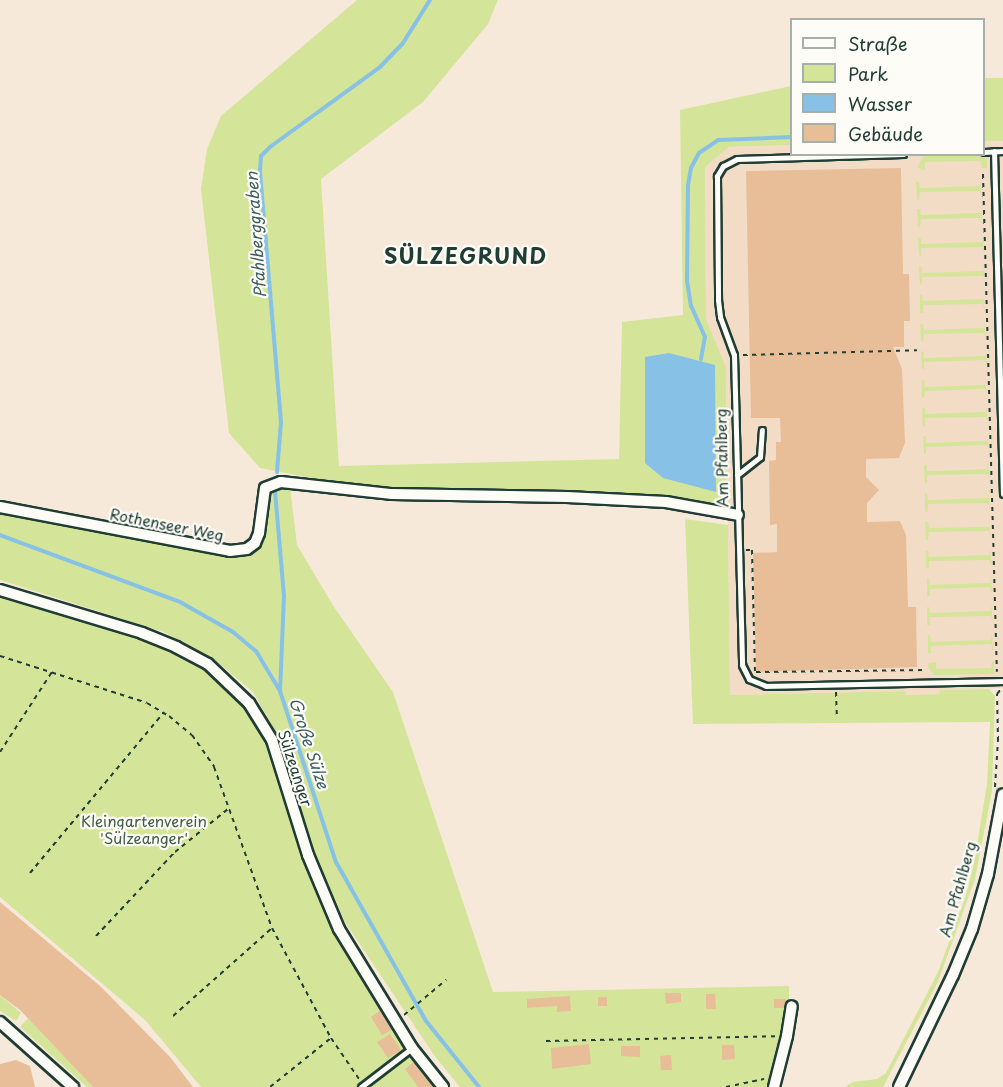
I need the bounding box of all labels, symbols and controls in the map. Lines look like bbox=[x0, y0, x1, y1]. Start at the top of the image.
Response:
legend bbox=[790, 18, 985, 156]
text: Straße bbox=[848, 30, 908, 57]
text: Park bbox=[848, 60, 888, 87]
text: Wasser bbox=[848, 90, 912, 117]
text: Gebäude bbox=[848, 120, 923, 147]
water label: Pfahlberggraben bbox=[241, 171, 269, 299]
district label: SÜLZEGRUND bbox=[384, 242, 548, 268]
street label: Am Pfahlberg bbox=[711, 409, 731, 507]
street label: Rothenseer Weg bbox=[108, 504, 226, 544]
water label: Große Sülze bbox=[286, 695, 334, 791]
street label: Sülzeanger bbox=[275, 727, 317, 809]
park label: Kleingartenverein 'Sülzeanger' bbox=[81, 811, 207, 846]
street label: Am Pfahlberg bbox=[935, 839, 979, 939]

